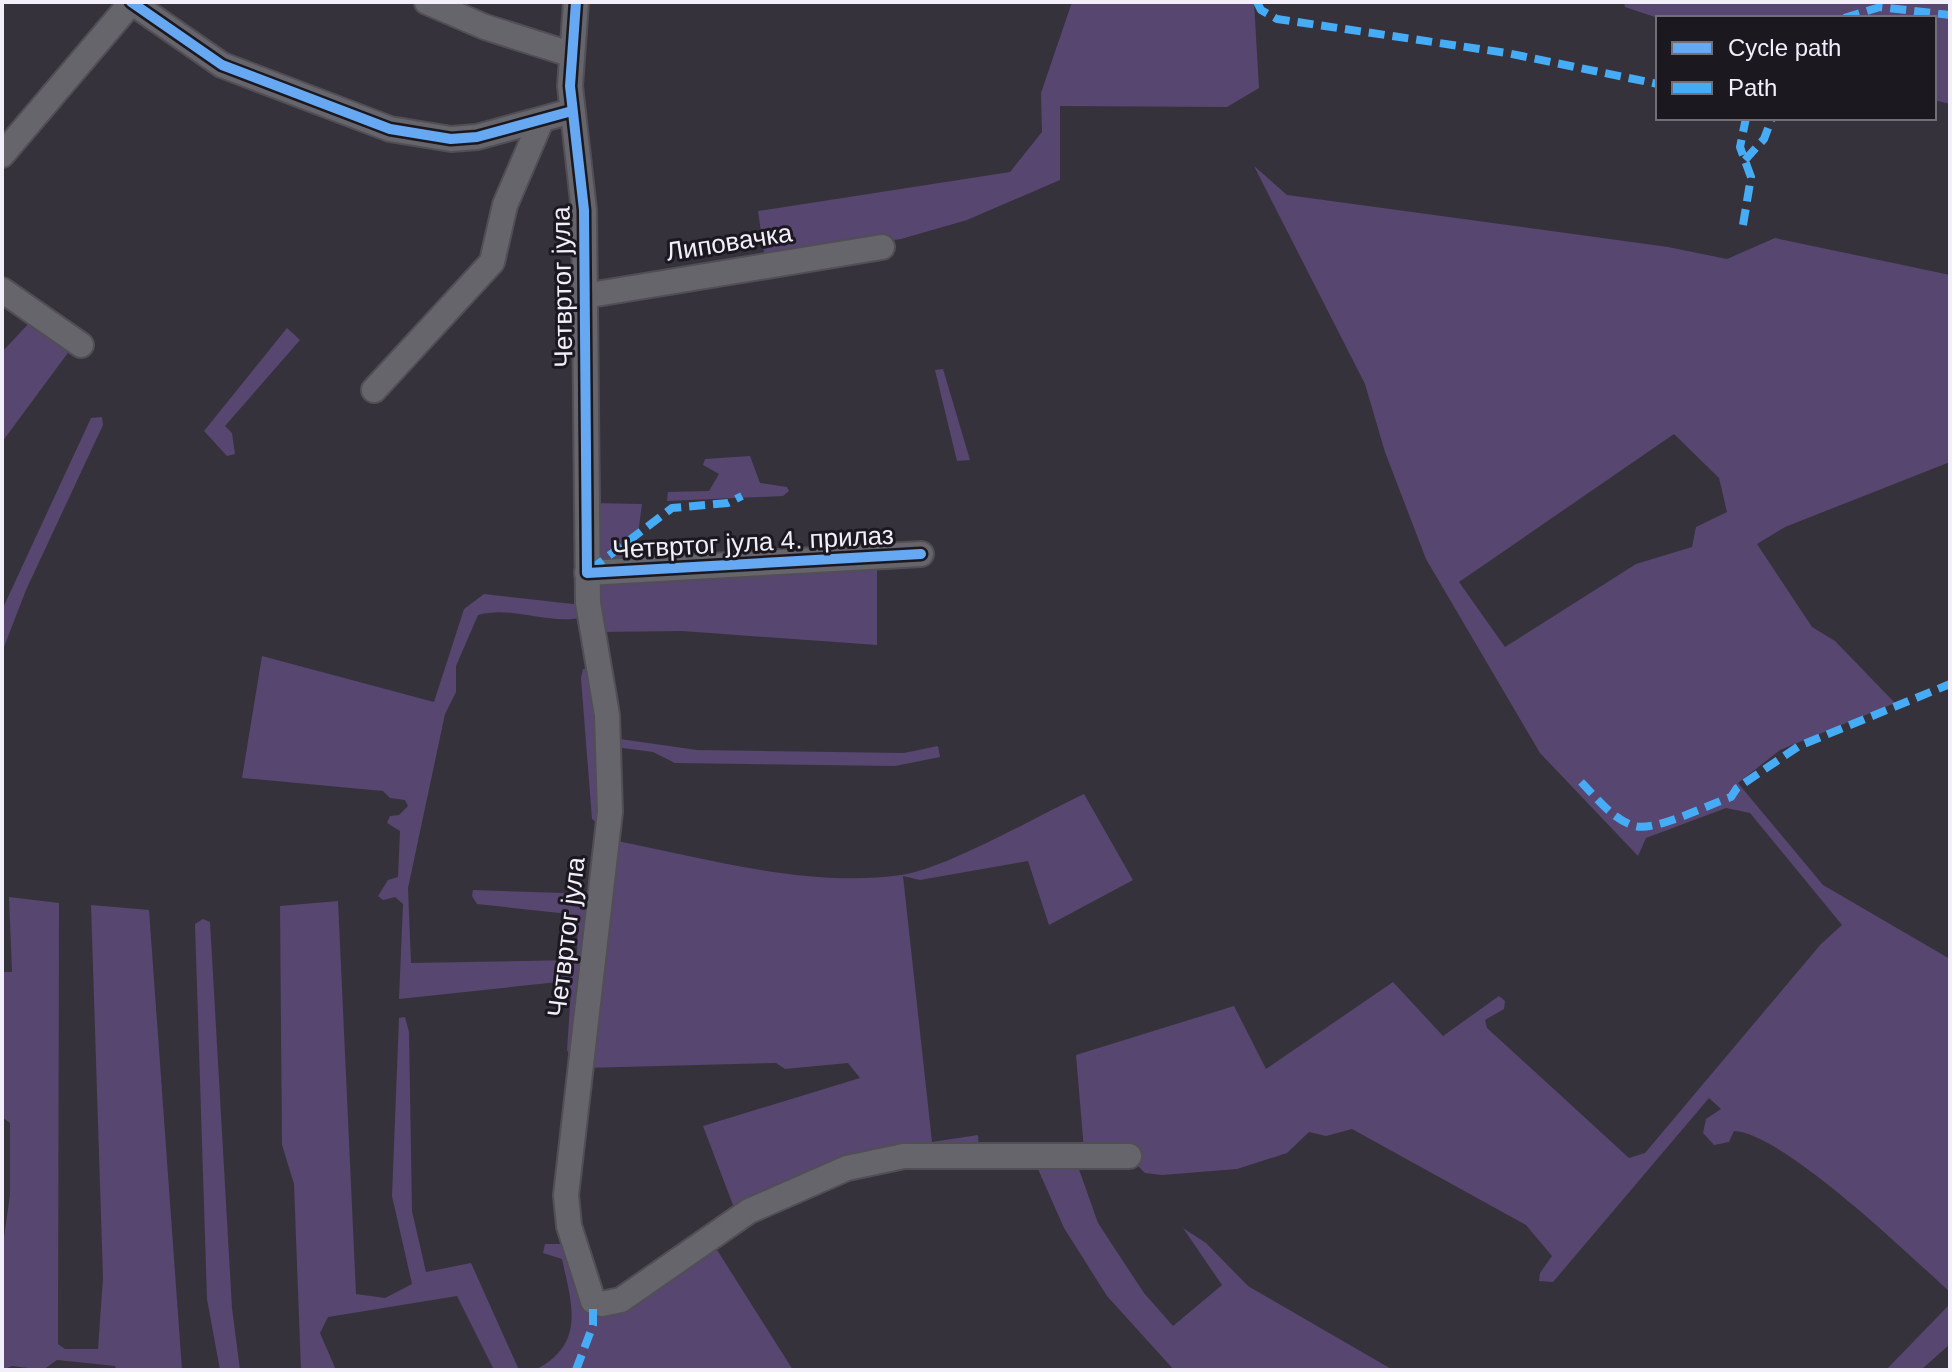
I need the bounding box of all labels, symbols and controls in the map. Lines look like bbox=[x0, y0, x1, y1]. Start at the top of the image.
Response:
legend bbox=[1656, 16, 1936, 120]
text: Cycle path bbox=[1728, 34, 1841, 61]
text: Path bbox=[1728, 74, 1777, 101]
street label: Четвртог јула bbox=[546, 206, 578, 368]
street label: Липовачка bbox=[664, 217, 795, 267]
street label: Четвртог јула 4. прилаз bbox=[612, 520, 894, 564]
street label: Четвртог јула bbox=[541, 855, 591, 1019]

